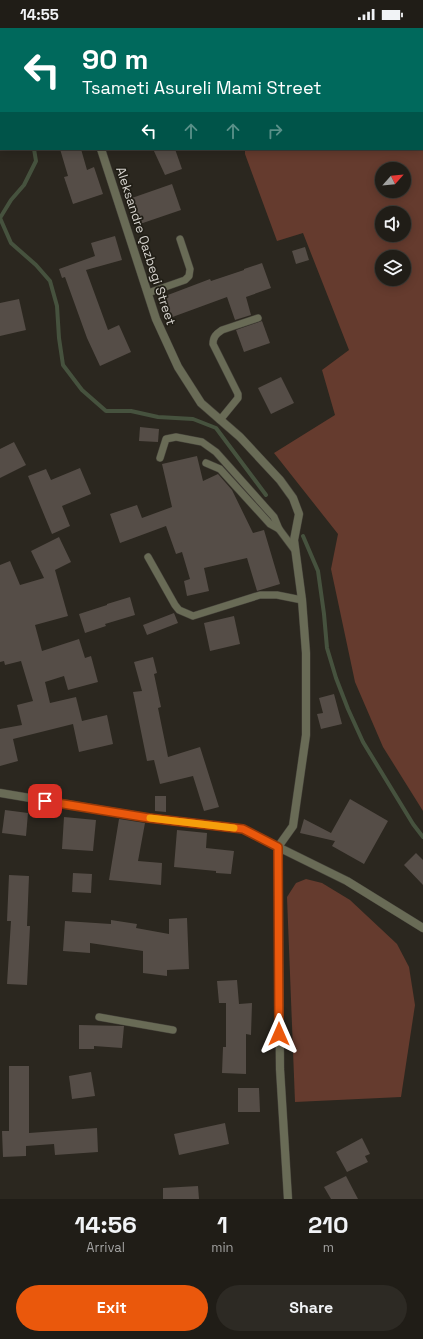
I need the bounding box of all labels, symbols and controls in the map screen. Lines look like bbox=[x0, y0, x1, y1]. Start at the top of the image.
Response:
text: 14:55 bbox=[20, 5, 59, 24]
text: 90 m bbox=[82, 41, 148, 77]
icon: left bbox=[16, 44, 68, 96]
text: Tsameti Asureli Mami Street bbox=[82, 76, 321, 99]
icon: left bbox=[138, 120, 160, 142]
icon: ahead bbox=[180, 120, 202, 142]
icon: ahead bbox=[222, 120, 244, 142]
icon: right bbox=[264, 120, 286, 142]
north arrow bbox=[375, 162, 411, 198]
map controls bbox=[375, 162, 411, 286]
street label: Aleksandre Qazbegi Street bbox=[112, 165, 180, 327]
button: sound bbox=[375, 206, 411, 242]
button: layers bbox=[375, 250, 411, 286]
pin bbox=[28, 784, 62, 818]
icon: arrive bbox=[34, 790, 56, 812]
position arrow bbox=[258, 1013, 300, 1055]
text: 14:56 bbox=[74, 1209, 137, 1240]
text: 1 bbox=[217, 1209, 228, 1240]
text: 210 bbox=[308, 1209, 349, 1240]
text: Arrival bbox=[86, 1239, 125, 1256]
text: min bbox=[211, 1239, 234, 1256]
text: m bbox=[323, 1239, 334, 1256]
button: Exit bbox=[16, 1285, 208, 1331]
button: Share bbox=[216, 1285, 407, 1331]

